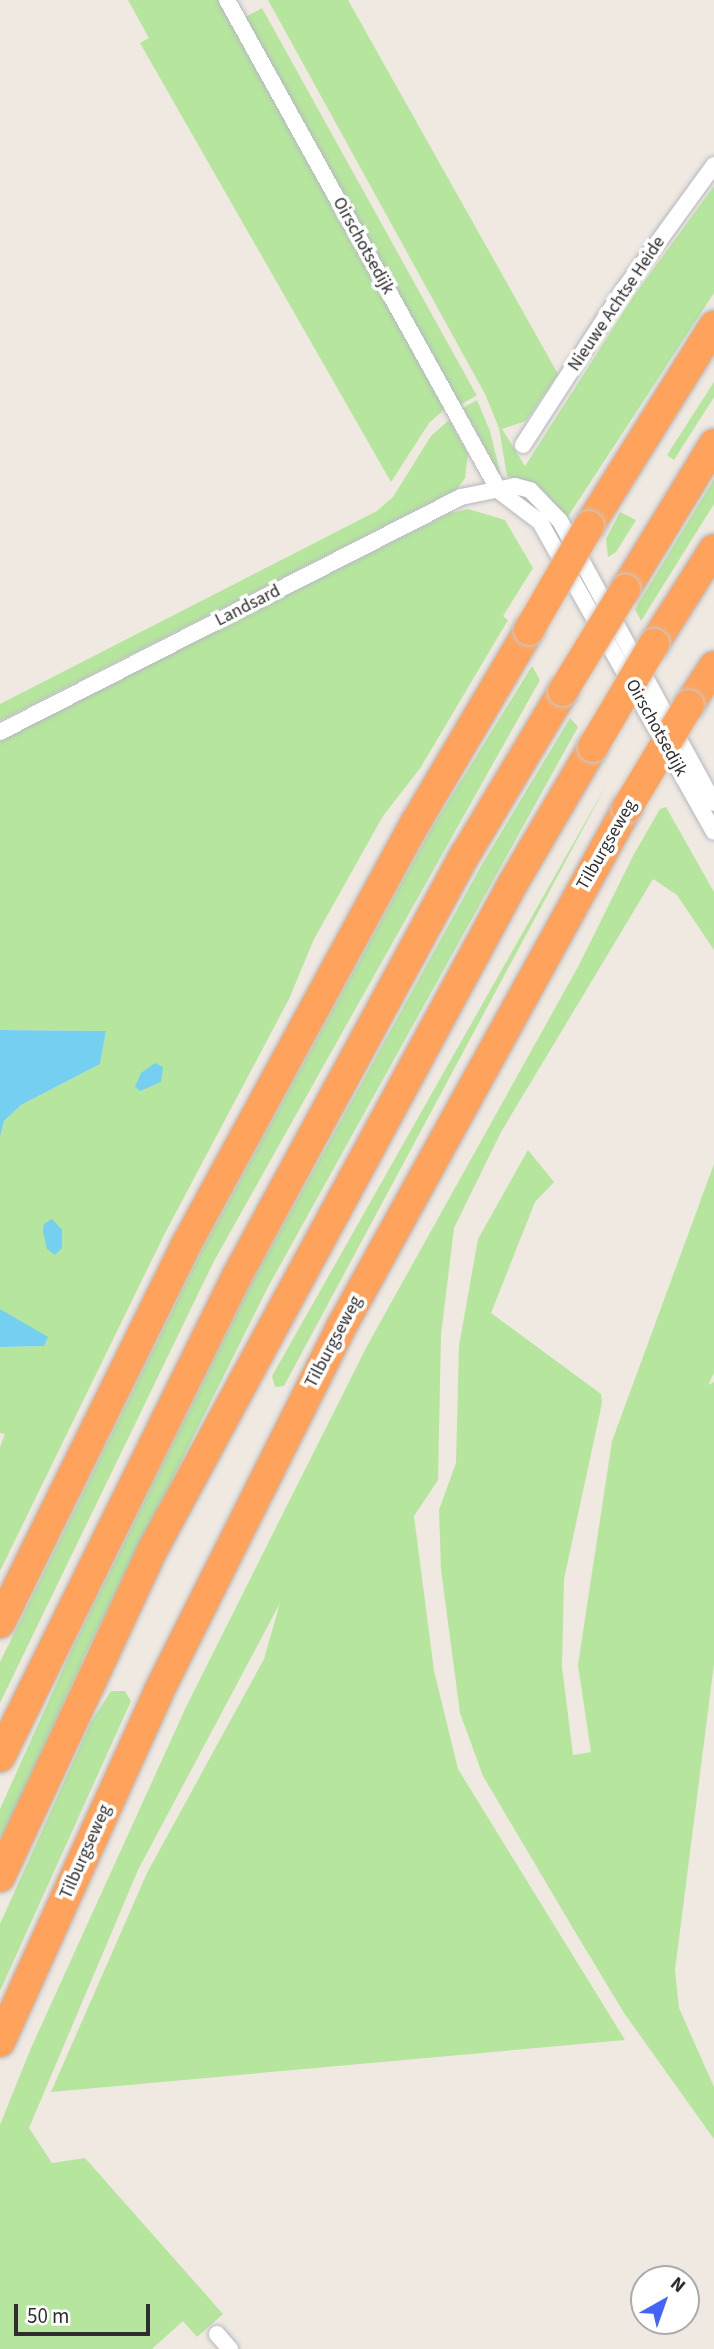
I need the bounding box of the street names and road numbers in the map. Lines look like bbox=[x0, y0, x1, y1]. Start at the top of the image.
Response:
street label: Oirschotsedijk bbox=[327, 194, 399, 298]
street label: Nieuwe Achtse Heide bbox=[564, 232, 670, 376]
street label: Landsard bbox=[212, 580, 284, 632]
street label: Oirschotsedijk bbox=[620, 676, 692, 780]
street label: Tilburgseweg bbox=[572, 796, 642, 894]
street label: Tilburgseweg bbox=[301, 1292, 367, 1392]
street label: Tilburgseweg bbox=[56, 1802, 116, 1902]

